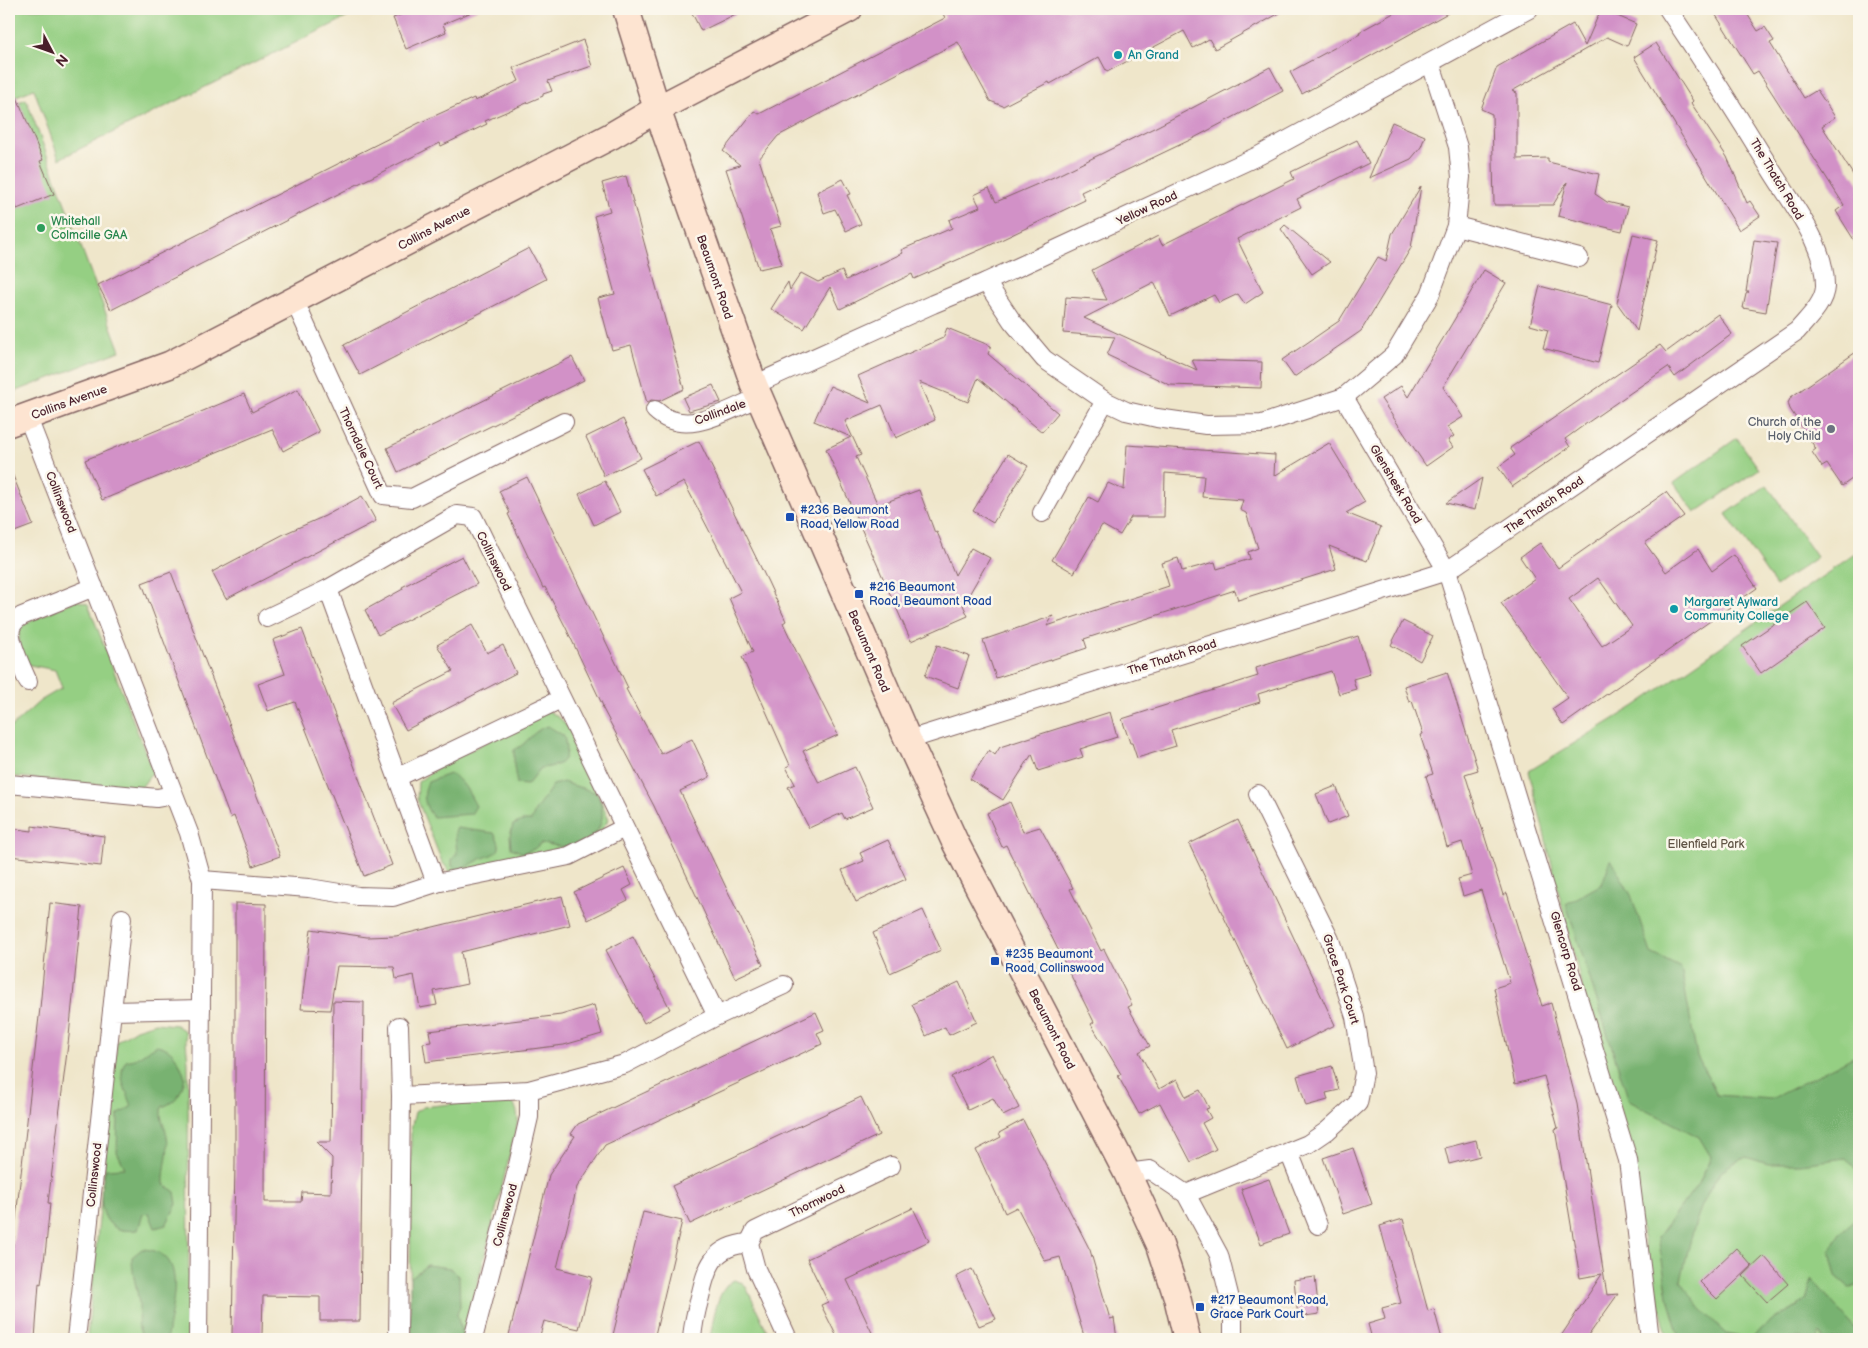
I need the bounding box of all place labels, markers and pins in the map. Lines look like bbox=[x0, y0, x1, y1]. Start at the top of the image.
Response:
place label: An Grand bbox=[1128, 48, 1179, 63]
marker: An Grand bbox=[1112, 49, 1124, 61]
place label: Whitehall Colmcille GAA bbox=[51, 214, 128, 243]
marker: Whitehall Colmcille GAA bbox=[35, 222, 47, 234]
place label: Church of the Holy Child bbox=[1748, 415, 1821, 444]
marker: Church of the Holy Child bbox=[1825, 423, 1837, 435]
place label: #236 Beaumont Road, Yellow Road bbox=[800, 503, 899, 532]
marker: #236 Beaumont Road, Yellow Road bbox=[784, 511, 796, 523]
place label: #216 Beaumont Road, Beaumont Road bbox=[869, 580, 992, 609]
marker: #216 Beaumont Road, Beaumont Road bbox=[853, 588, 865, 600]
place label: Margaret Aylward Community College bbox=[1684, 595, 1789, 624]
marker: Margaret Aylward Community College bbox=[1668, 603, 1680, 615]
place label: #235 Beaumont Road, Collinswood bbox=[1005, 947, 1104, 976]
marker: #235 Beaumont Road, Collinswood bbox=[989, 955, 1001, 967]
place label: #217 Beaumont Road, Grace Park Court bbox=[1210, 1293, 1328, 1322]
marker: #217 Beaumont Road, Grace Park Court bbox=[1194, 1301, 1206, 1313]

